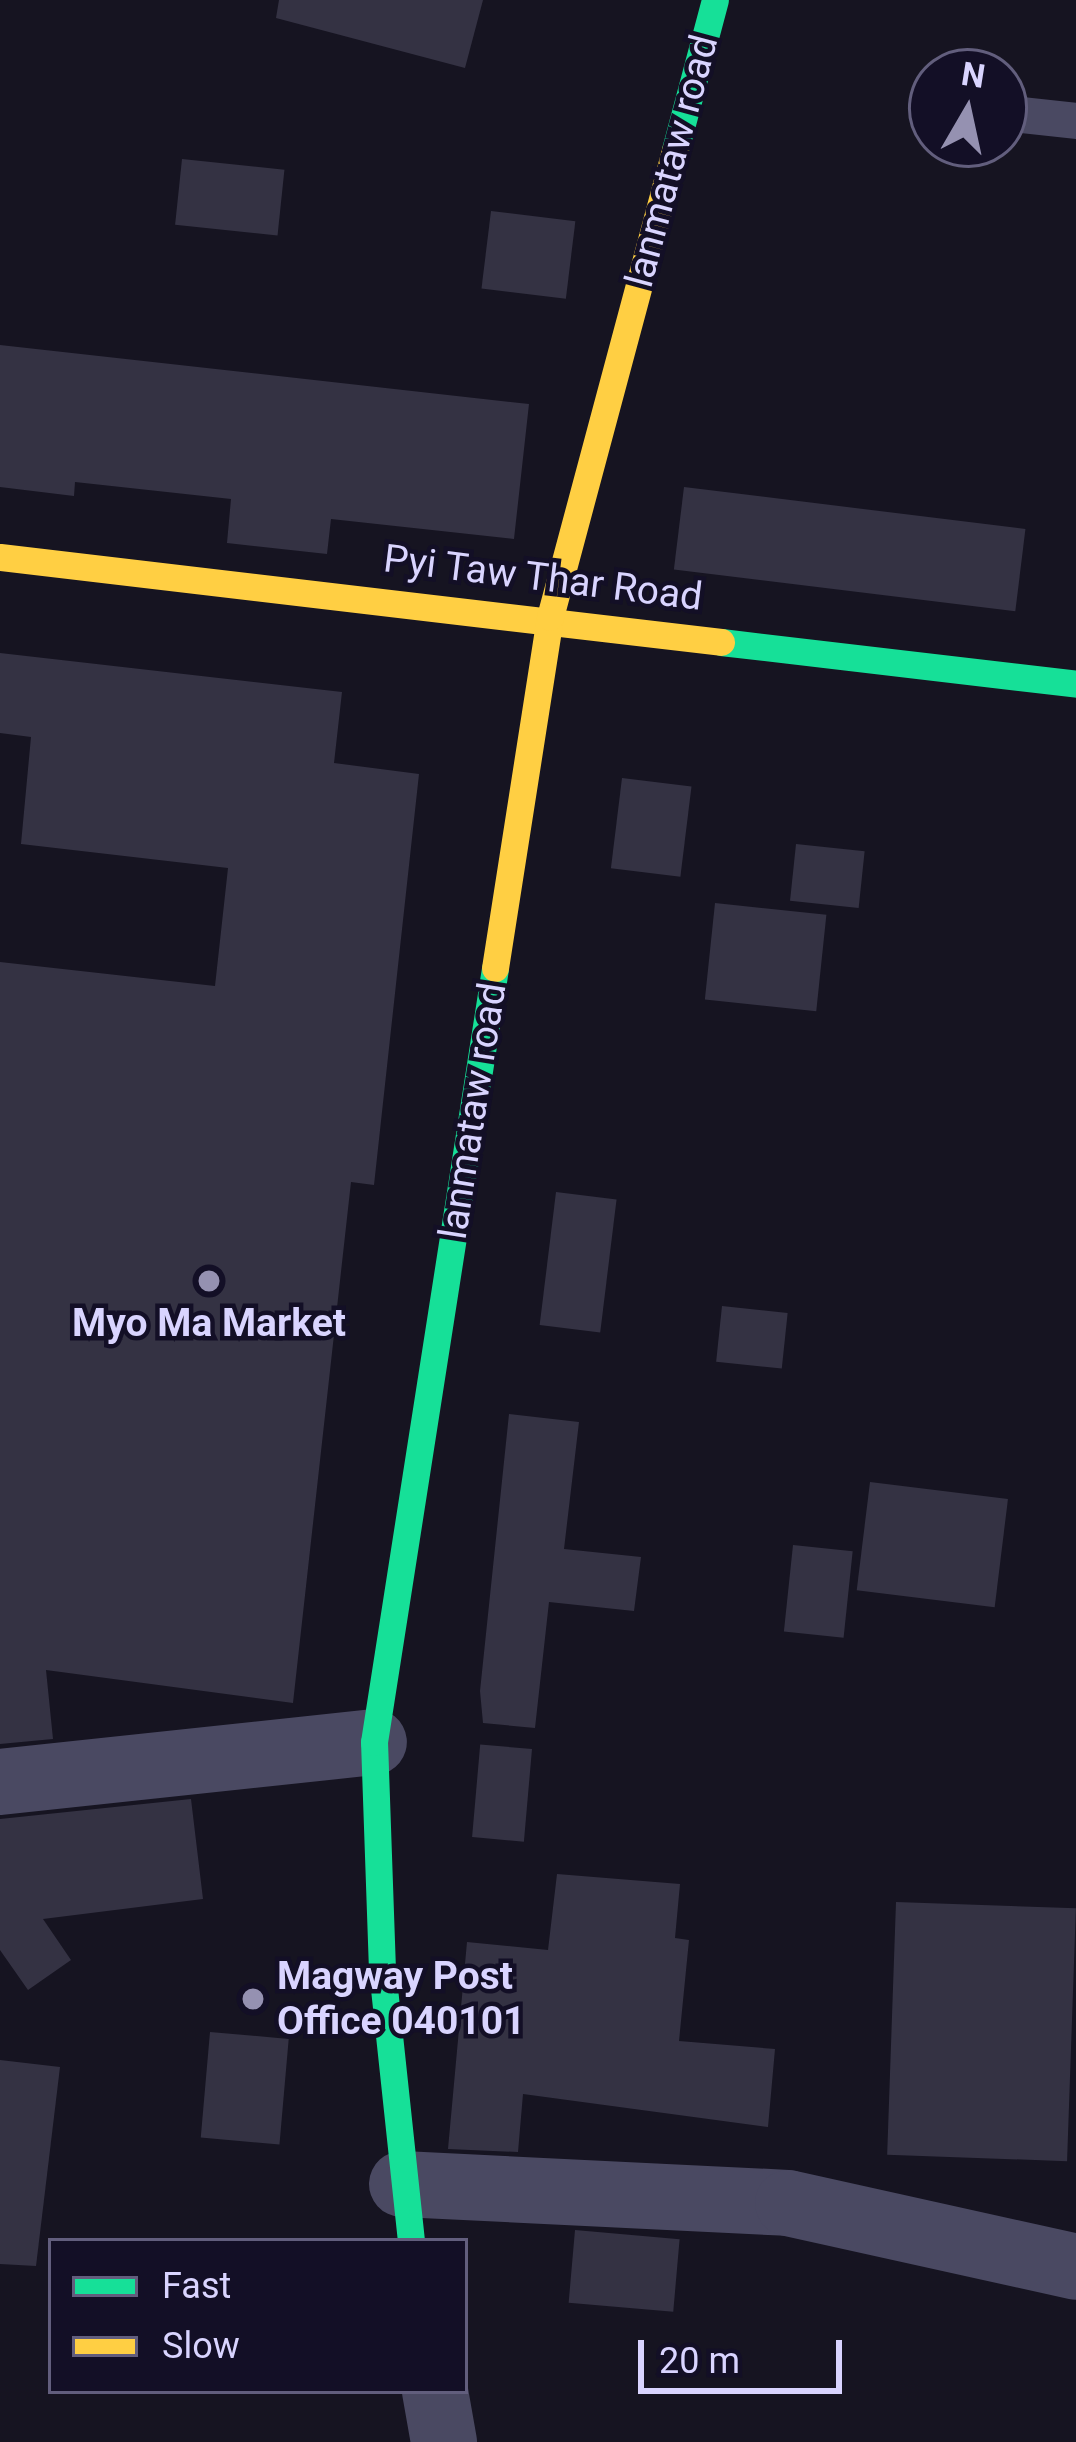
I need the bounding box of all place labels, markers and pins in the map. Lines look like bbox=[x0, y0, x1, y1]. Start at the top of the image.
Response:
marker: Myo Ma Market bbox=[196, 1268, 222, 1294]
place label: Myo Ma Market bbox=[72, 1300, 346, 1346]
place label: Magway Post Office 040101 bbox=[277, 1954, 525, 2045]
marker: Magway Post Office 040101 bbox=[240, 1986, 266, 2012]

